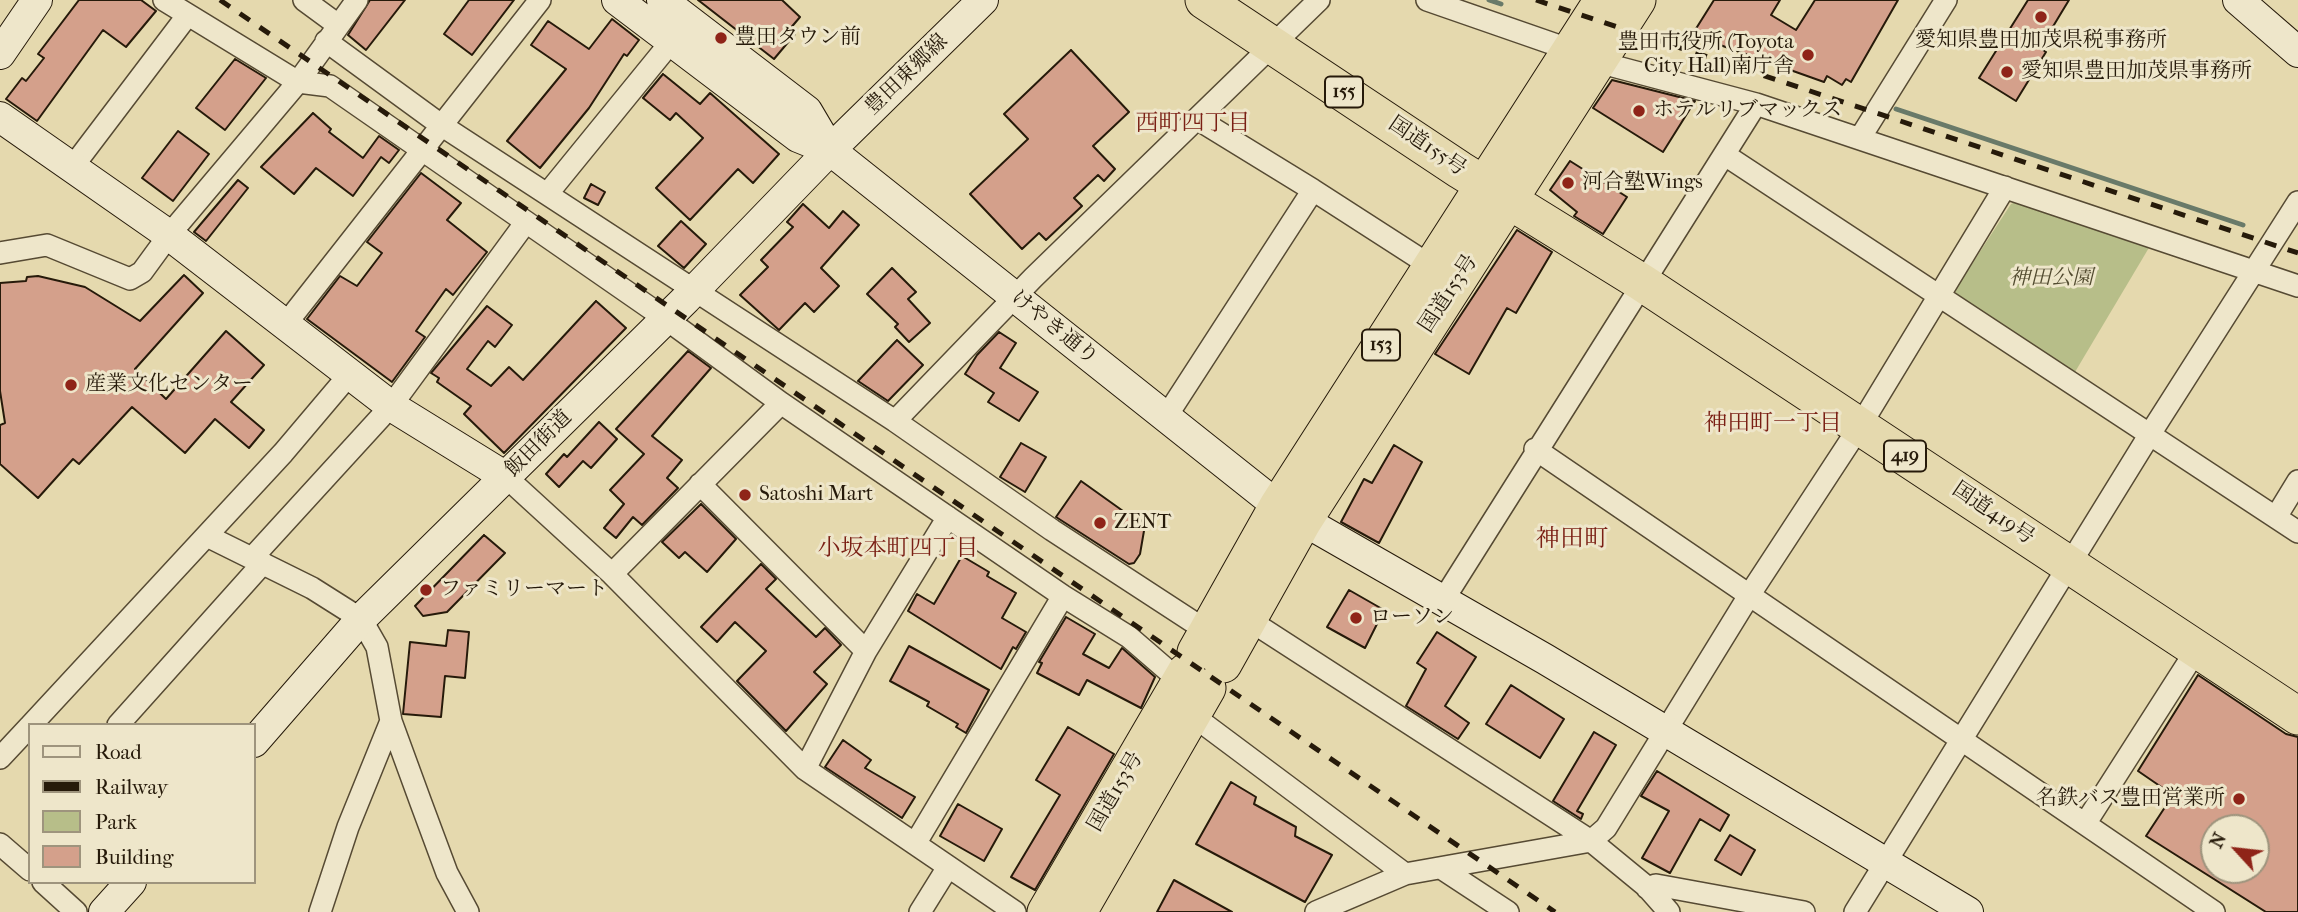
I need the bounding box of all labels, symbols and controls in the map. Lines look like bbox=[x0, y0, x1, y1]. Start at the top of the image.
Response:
marker: 愛知県豊田加茂県税事務所 bbox=[2033, 9, 2049, 25]
place label: 豊田タウン前 bbox=[735, 25, 861, 51]
place label: 愛知県豊田加茂県税事務所 bbox=[1915, 28, 2167, 54]
street label: 豊田東郷線 bbox=[860, 29, 954, 121]
marker: 豊田タウン前 bbox=[713, 30, 729, 46]
place label: 豊田市役所 (Toyota City Hall)南庁舎 bbox=[1618, 30, 1794, 80]
marker: 豊田市役所 (Toyota City Hall)南庁舎 bbox=[1800, 47, 1816, 63]
place label: 愛知県豊田加茂県事務所 bbox=[2021, 59, 2252, 85]
marker: 愛知県豊田加茂県事務所 bbox=[1999, 64, 2015, 80]
road number: 155 bbox=[1325, 76, 1363, 108]
place label: ホテルリブマックス bbox=[1653, 98, 1842, 124]
marker: ホテルリブマックス bbox=[1631, 103, 1647, 119]
district label: 西町四丁目 bbox=[1136, 110, 1250, 138]
street label: 国道155号 bbox=[1383, 112, 1471, 182]
place label: 河合塾Wings bbox=[1582, 170, 1703, 196]
marker: 河合塾Wings bbox=[1560, 175, 1576, 191]
street label: 国道153号 bbox=[1414, 250, 1484, 338]
park label: 神田公園 bbox=[2009, 266, 2093, 292]
street label: けやき通り bbox=[1005, 285, 1103, 371]
road number: 153 bbox=[1362, 330, 1400, 360]
place label: 産業文化センター bbox=[85, 372, 253, 398]
marker: 産業文化センター bbox=[63, 377, 79, 393]
street label: 飯田街道 bbox=[500, 405, 578, 483]
district label: 神田町一丁目 bbox=[1704, 410, 1842, 438]
road number: 419 bbox=[1884, 440, 1926, 471]
street label: 国道419号 bbox=[1947, 477, 2039, 551]
place label: Satoshi Mart bbox=[759, 482, 873, 508]
marker: Satoshi Mart bbox=[737, 487, 753, 503]
place label: ZENT bbox=[1114, 510, 1171, 536]
marker: ZENT bbox=[1092, 515, 1108, 531]
district label: 神田町 bbox=[1536, 526, 1608, 554]
district label: 小坂本町四丁目 bbox=[818, 535, 978, 563]
place label: ファミリーマート bbox=[440, 577, 608, 603]
marker: ファミリーマート bbox=[418, 582, 434, 598]
place label: ローソン bbox=[1370, 605, 1454, 631]
marker: ローソン bbox=[1348, 610, 1364, 626]
legend bbox=[28, 723, 256, 884]
text: Road bbox=[95, 740, 142, 764]
street label: 国道153号 bbox=[1083, 748, 1149, 836]
text: Railway bbox=[95, 775, 168, 799]
place label: 名鉄バス豊田営業所 bbox=[2036, 786, 2225, 812]
marker: 名鉄バス豊田営業所 bbox=[2231, 791, 2247, 807]
text: Park bbox=[95, 810, 137, 834]
north arrow bbox=[2200, 814, 2270, 884]
text: N bbox=[2205, 829, 2231, 852]
text: Building bbox=[95, 845, 173, 869]

